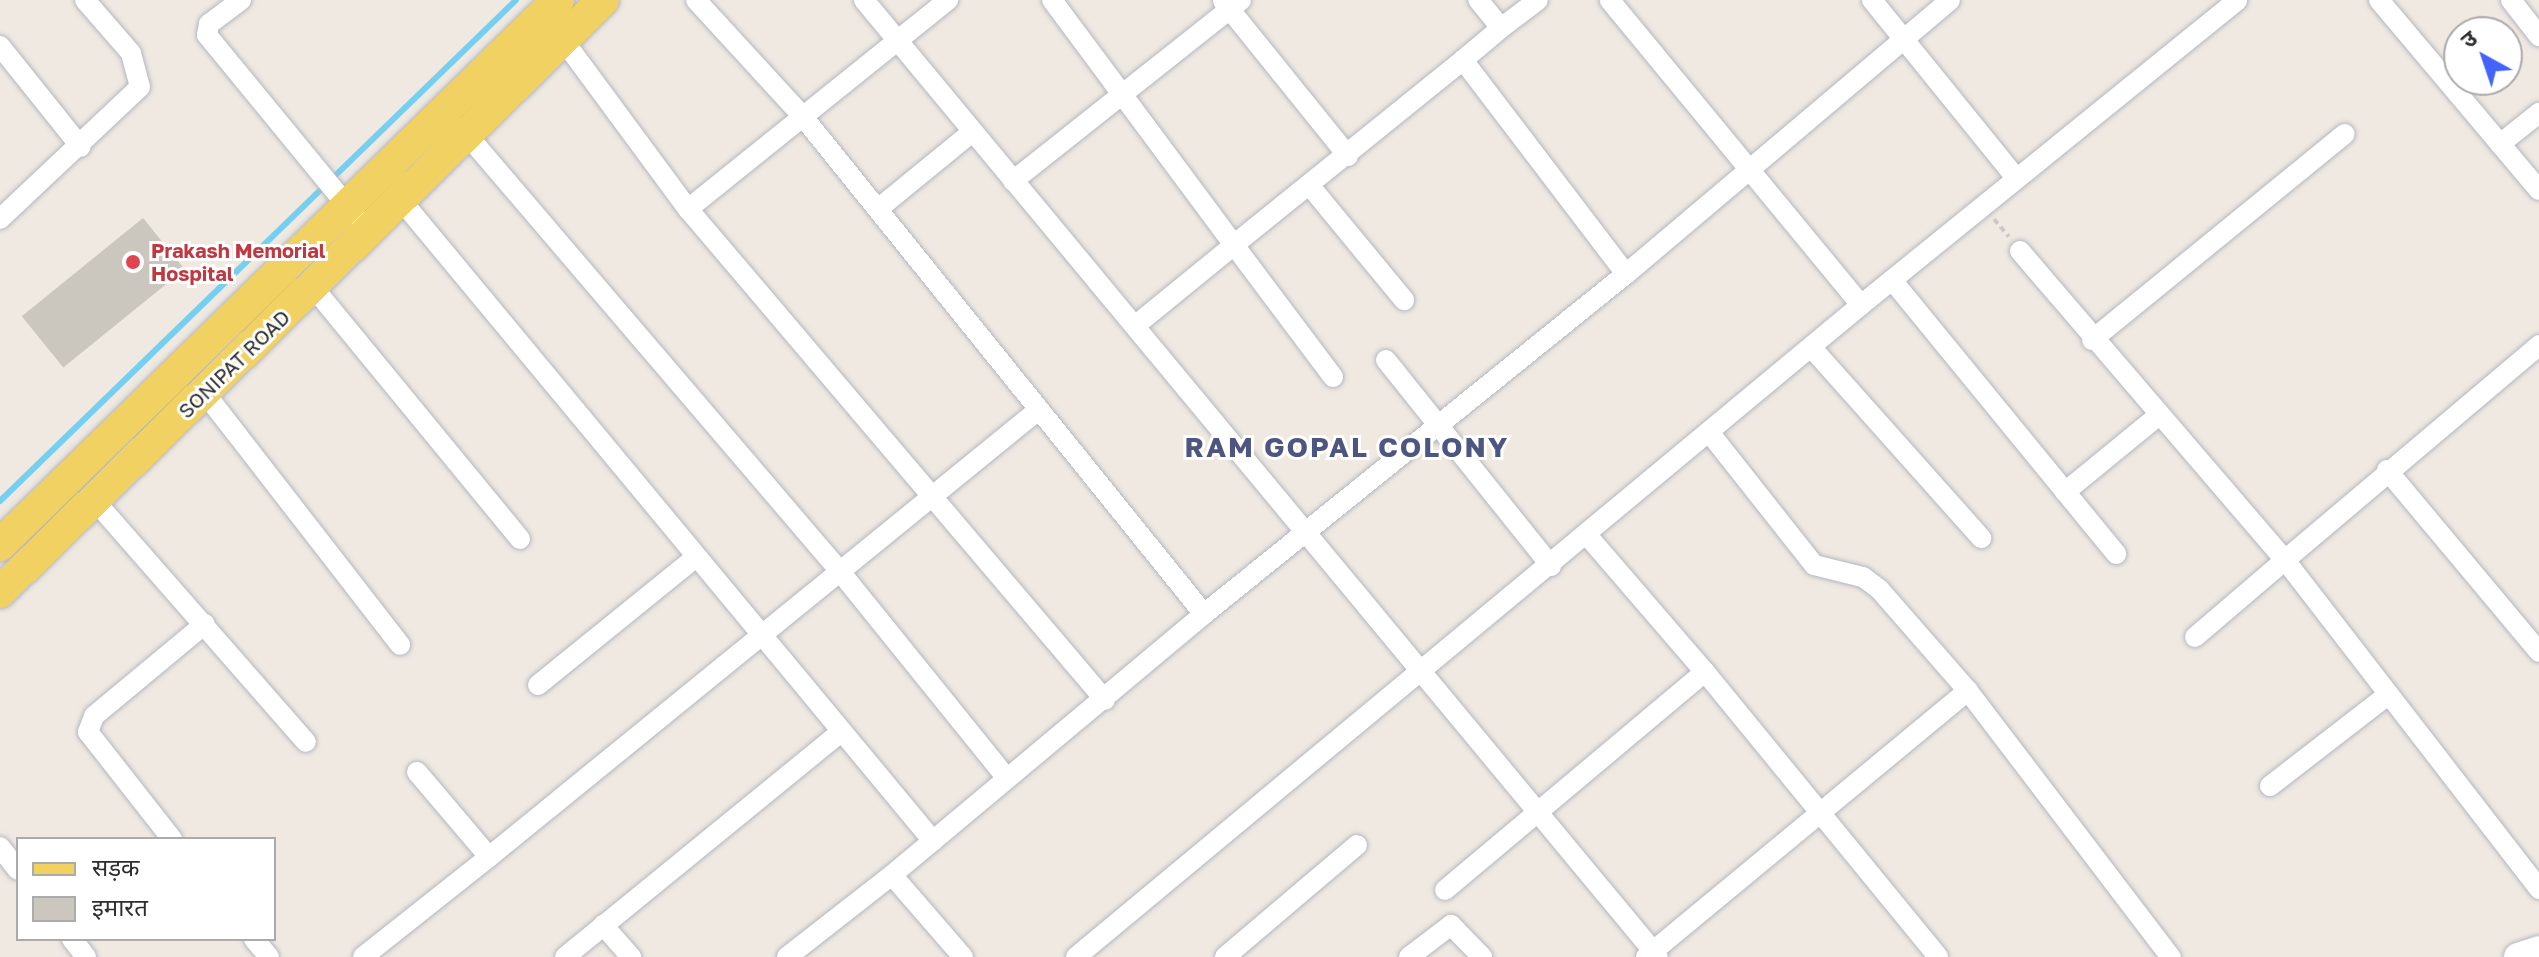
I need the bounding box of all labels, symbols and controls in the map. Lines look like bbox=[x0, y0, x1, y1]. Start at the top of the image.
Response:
north arrow bbox=[2443, 16, 2523, 96]
text: उ bbox=[2455, 24, 2482, 53]
place label: Prakash Memorial Hospital bbox=[151, 238, 325, 285]
marker: Prakash Memorial Hospital bbox=[122, 251, 144, 273]
street label: SONIPAT ROAD bbox=[173, 305, 295, 423]
district label: RAM GOPAL COLONY bbox=[1185, 430, 1509, 464]
legend bbox=[16, 837, 276, 941]
text: सड़क bbox=[92, 852, 140, 881]
text: इमारत bbox=[92, 892, 148, 921]

